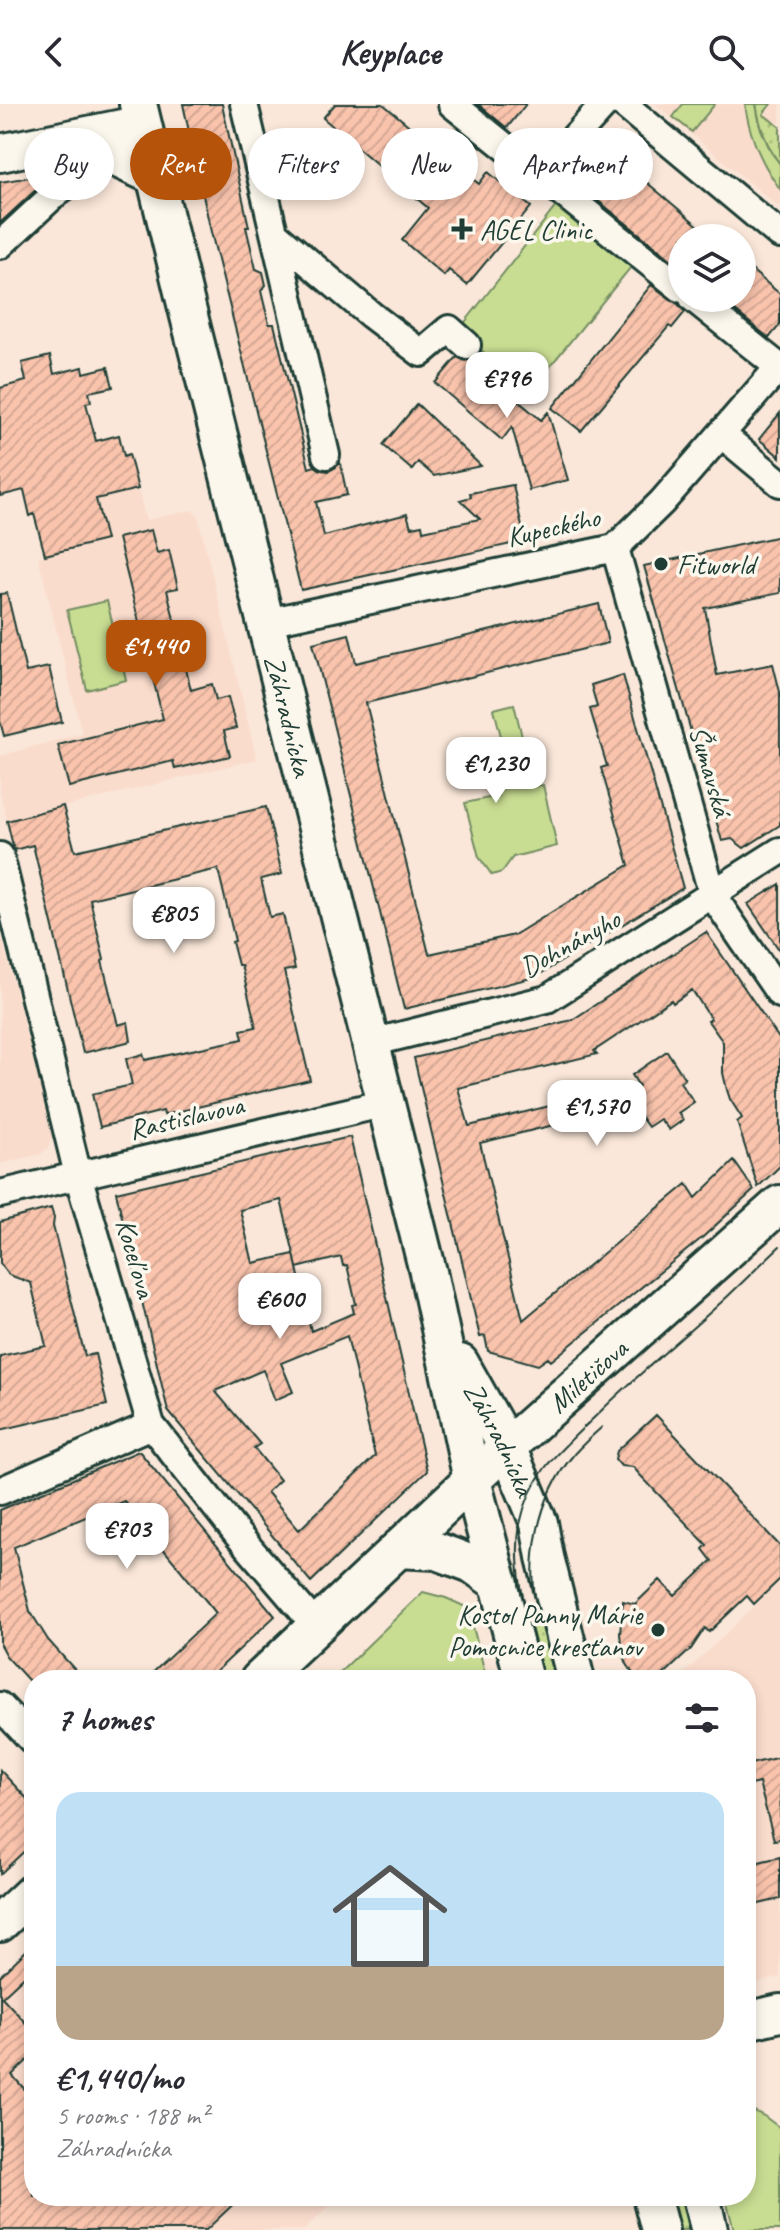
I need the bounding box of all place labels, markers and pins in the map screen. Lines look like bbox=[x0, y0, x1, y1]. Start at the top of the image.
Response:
place label: AGEL Clinic bbox=[480, 212, 594, 247]
marker: AGEL Clinic bbox=[451, 218, 473, 240]
pin: €796 bbox=[460, 352, 554, 420]
place label: Fitworld bbox=[677, 547, 759, 582]
marker: Fitworld bbox=[652, 555, 670, 573]
pin: €1,440 bbox=[91, 620, 221, 688]
pin: €1,230 bbox=[431, 737, 561, 805]
pin: €805 bbox=[127, 887, 221, 955]
pin: €1,570 bbox=[532, 1080, 662, 1148]
pin: €600 bbox=[233, 1273, 327, 1341]
pin: €703 bbox=[80, 1503, 174, 1571]
place label: Kostol Panny Márie Pomocnice kresťanov bbox=[448, 1597, 645, 1664]
marker: Kostol Panny Márie Pomocnice kresťanov bbox=[649, 1621, 667, 1639]

